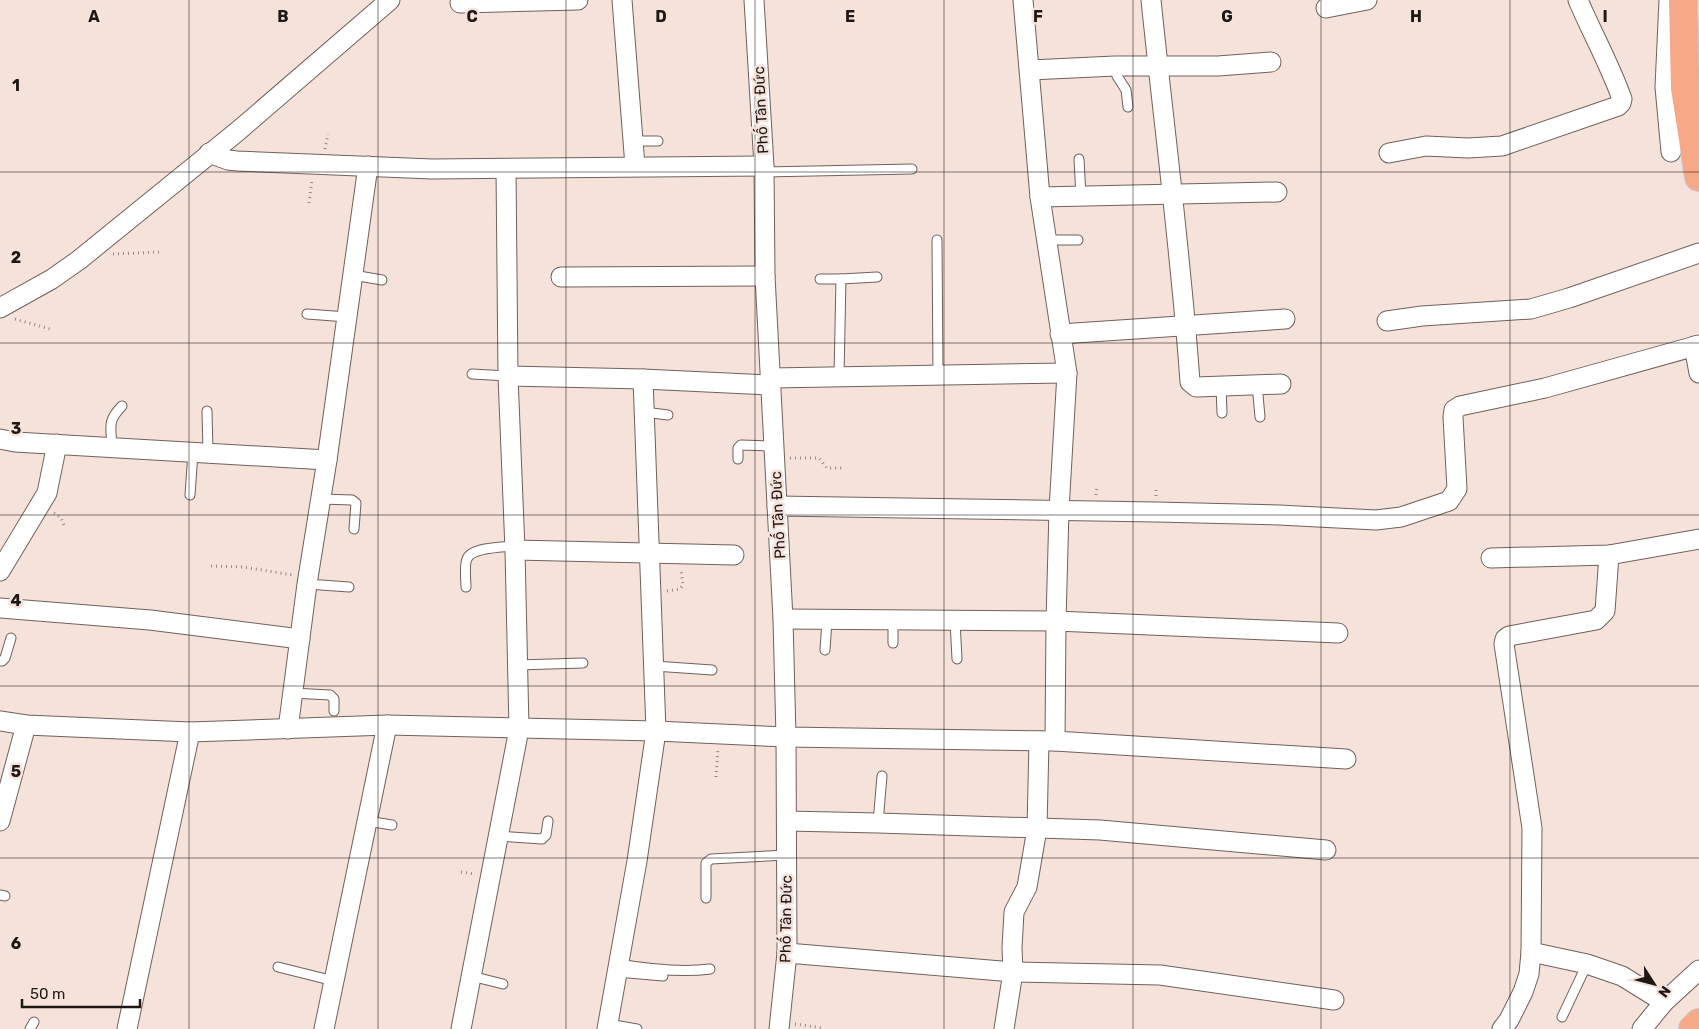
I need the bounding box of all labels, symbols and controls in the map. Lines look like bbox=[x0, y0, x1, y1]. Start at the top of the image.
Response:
text: A bbox=[88, 7, 100, 26]
text: B bbox=[277, 7, 289, 26]
text: C bbox=[466, 7, 478, 26]
text: D bbox=[655, 7, 667, 26]
text: E bbox=[845, 7, 855, 26]
text: F bbox=[1033, 7, 1043, 26]
text: G bbox=[1221, 7, 1233, 26]
text: H bbox=[1410, 7, 1422, 26]
text: I bbox=[1602, 7, 1608, 26]
street label: Phố Tân Đức bbox=[750, 66, 772, 154]
text: 1 bbox=[12, 76, 20, 95]
text: 2 bbox=[11, 248, 21, 267]
text: 3 bbox=[11, 419, 21, 438]
street label: Phố Tân Đức bbox=[767, 471, 789, 559]
text: 4 bbox=[11, 591, 22, 610]
text: 5 bbox=[11, 762, 21, 781]
street label: Phố Tân Đức bbox=[776, 875, 796, 963]
text: 6 bbox=[11, 934, 21, 953]
north arrow bbox=[1629, 959, 1679, 1009]
scale bar bbox=[22, 976, 140, 1008]
text: N bbox=[1654, 982, 1674, 1000]
text: 50 m bbox=[30, 985, 65, 1003]

